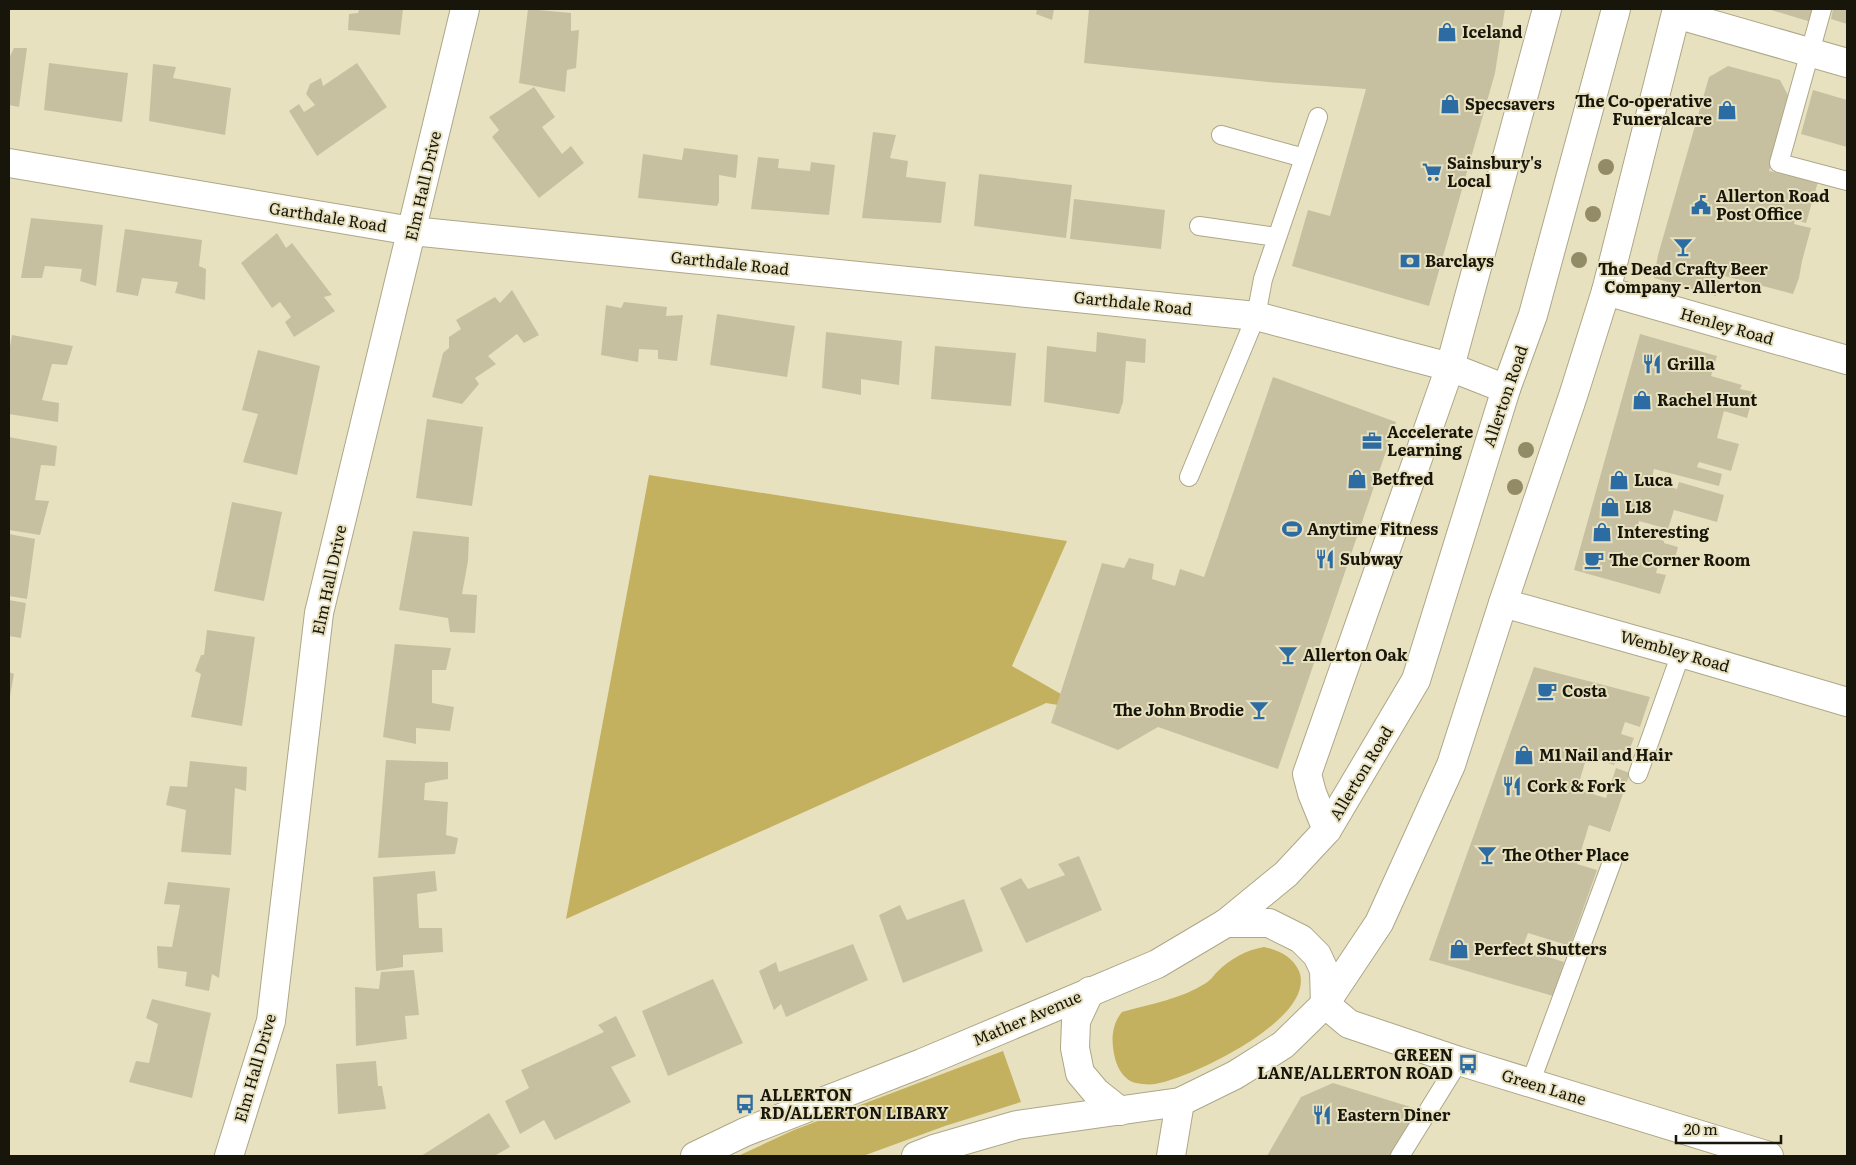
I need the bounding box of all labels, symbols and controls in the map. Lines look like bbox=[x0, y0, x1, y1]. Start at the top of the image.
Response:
place label: Iceland bbox=[1462, 19, 1523, 43]
shop icon: Iceland bbox=[1436, 21, 1458, 43]
place label: The Co-operative Funeralcare bbox=[1575, 88, 1712, 130]
place label: Specsavers bbox=[1465, 91, 1555, 115]
shop icon: Specsavers bbox=[1439, 93, 1461, 115]
shop icon: The Co-operative Funeralcare bbox=[1716, 99, 1738, 121]
street label: Elm Hall Drive bbox=[398, 128, 446, 243]
place label: Sainsbury's Local bbox=[1447, 150, 1542, 192]
supermarket icon: Sainsbury's Local bbox=[1421, 161, 1443, 183]
place label: Allerton Road Post Office bbox=[1716, 183, 1830, 225]
public building icon: Allerton Road Post Office bbox=[1690, 194, 1712, 216]
street label: Garthdale Road bbox=[268, 195, 389, 237]
bar icon: The Dead Crafty Beer Company - Allerton bbox=[1672, 236, 1694, 258]
street label: Garthdale Road bbox=[670, 244, 791, 280]
place label: Barclays bbox=[1425, 248, 1494, 272]
bank icon: Barclays bbox=[1399, 250, 1421, 272]
place label: The Dead Crafty Beer Company - Allerton bbox=[1598, 256, 1768, 298]
street label: Garthdale Road bbox=[1073, 284, 1194, 320]
street label: Henley Road bbox=[1678, 300, 1777, 350]
street label: Allerton Road bbox=[1475, 341, 1533, 450]
place label: Grilla bbox=[1667, 351, 1715, 375]
restaurant icon: Grilla bbox=[1641, 353, 1663, 375]
place label: Rachel Hunt bbox=[1657, 387, 1757, 411]
shop icon: Rachel Hunt bbox=[1631, 389, 1653, 411]
place label: Accelerate Learning bbox=[1387, 419, 1473, 461]
office icon: Accelerate Learning bbox=[1361, 430, 1383, 452]
place label: Betfred bbox=[1372, 466, 1434, 490]
place label: Luca bbox=[1634, 467, 1674, 491]
shop icon: Betfred bbox=[1346, 468, 1368, 490]
shop icon: Luca bbox=[1608, 469, 1630, 491]
place label: L18 bbox=[1625, 494, 1652, 518]
shop icon: L18 bbox=[1599, 496, 1621, 518]
place label: Anytime Fitness bbox=[1307, 516, 1438, 540]
sports icon: Anytime Fitness bbox=[1281, 518, 1303, 540]
place label: Interesting bbox=[1617, 519, 1709, 543]
shop icon: Interesting bbox=[1591, 521, 1613, 543]
street label: Elm Hall Drive bbox=[305, 522, 351, 637]
place label: Subway bbox=[1340, 546, 1403, 570]
place label: The Corner Room bbox=[1609, 547, 1751, 571]
restaurant icon: Subway bbox=[1314, 548, 1336, 570]
cafe icon: The Corner Room bbox=[1583, 549, 1605, 571]
street label: Wembley Road bbox=[1618, 623, 1733, 677]
place label: Allerton Oak bbox=[1303, 642, 1408, 666]
bar icon: Allerton Oak bbox=[1277, 644, 1299, 666]
place label: Costa bbox=[1562, 678, 1608, 702]
cafe icon: Costa bbox=[1536, 680, 1558, 702]
place label: The John Brodie bbox=[1113, 697, 1244, 721]
bar icon: The John Brodie bbox=[1248, 699, 1270, 721]
street label: Allerton Road bbox=[1322, 721, 1398, 824]
place label: M1 Nail and Hair bbox=[1539, 742, 1673, 766]
shop icon: M1 Nail and Hair bbox=[1513, 744, 1535, 766]
place label: Cork & Fork bbox=[1527, 773, 1626, 797]
restaurant icon: Cork & Fork bbox=[1501, 775, 1523, 797]
place label: The Other Place bbox=[1502, 842, 1629, 866]
bar icon: The Other Place bbox=[1476, 844, 1498, 866]
place label: Perfect Shutters bbox=[1474, 936, 1607, 960]
shop icon: Perfect Shutters bbox=[1448, 938, 1470, 960]
street label: Mather Avenue bbox=[969, 983, 1085, 1051]
street label: Elm Hall Drive bbox=[227, 1011, 281, 1125]
place label: GREEN LANE/ALLERTON ROAD bbox=[1258, 1042, 1453, 1084]
bus stop icon: GREEN LANE/ALLERTON ROAD bbox=[1457, 1053, 1479, 1075]
street label: Green Lane bbox=[1499, 1062, 1589, 1110]
place label: ALLERTON RD/ALLERTON LIBARY bbox=[760, 1082, 948, 1124]
bus stop icon: ALLERTON RD/ALLERTON LIBARY bbox=[734, 1093, 756, 1115]
place label: Eastern Diner bbox=[1337, 1102, 1451, 1126]
restaurant icon: Eastern Diner bbox=[1311, 1104, 1333, 1126]
scale bar bbox=[1676, 1112, 1781, 1144]
text: 20 m bbox=[1684, 1117, 1718, 1140]

